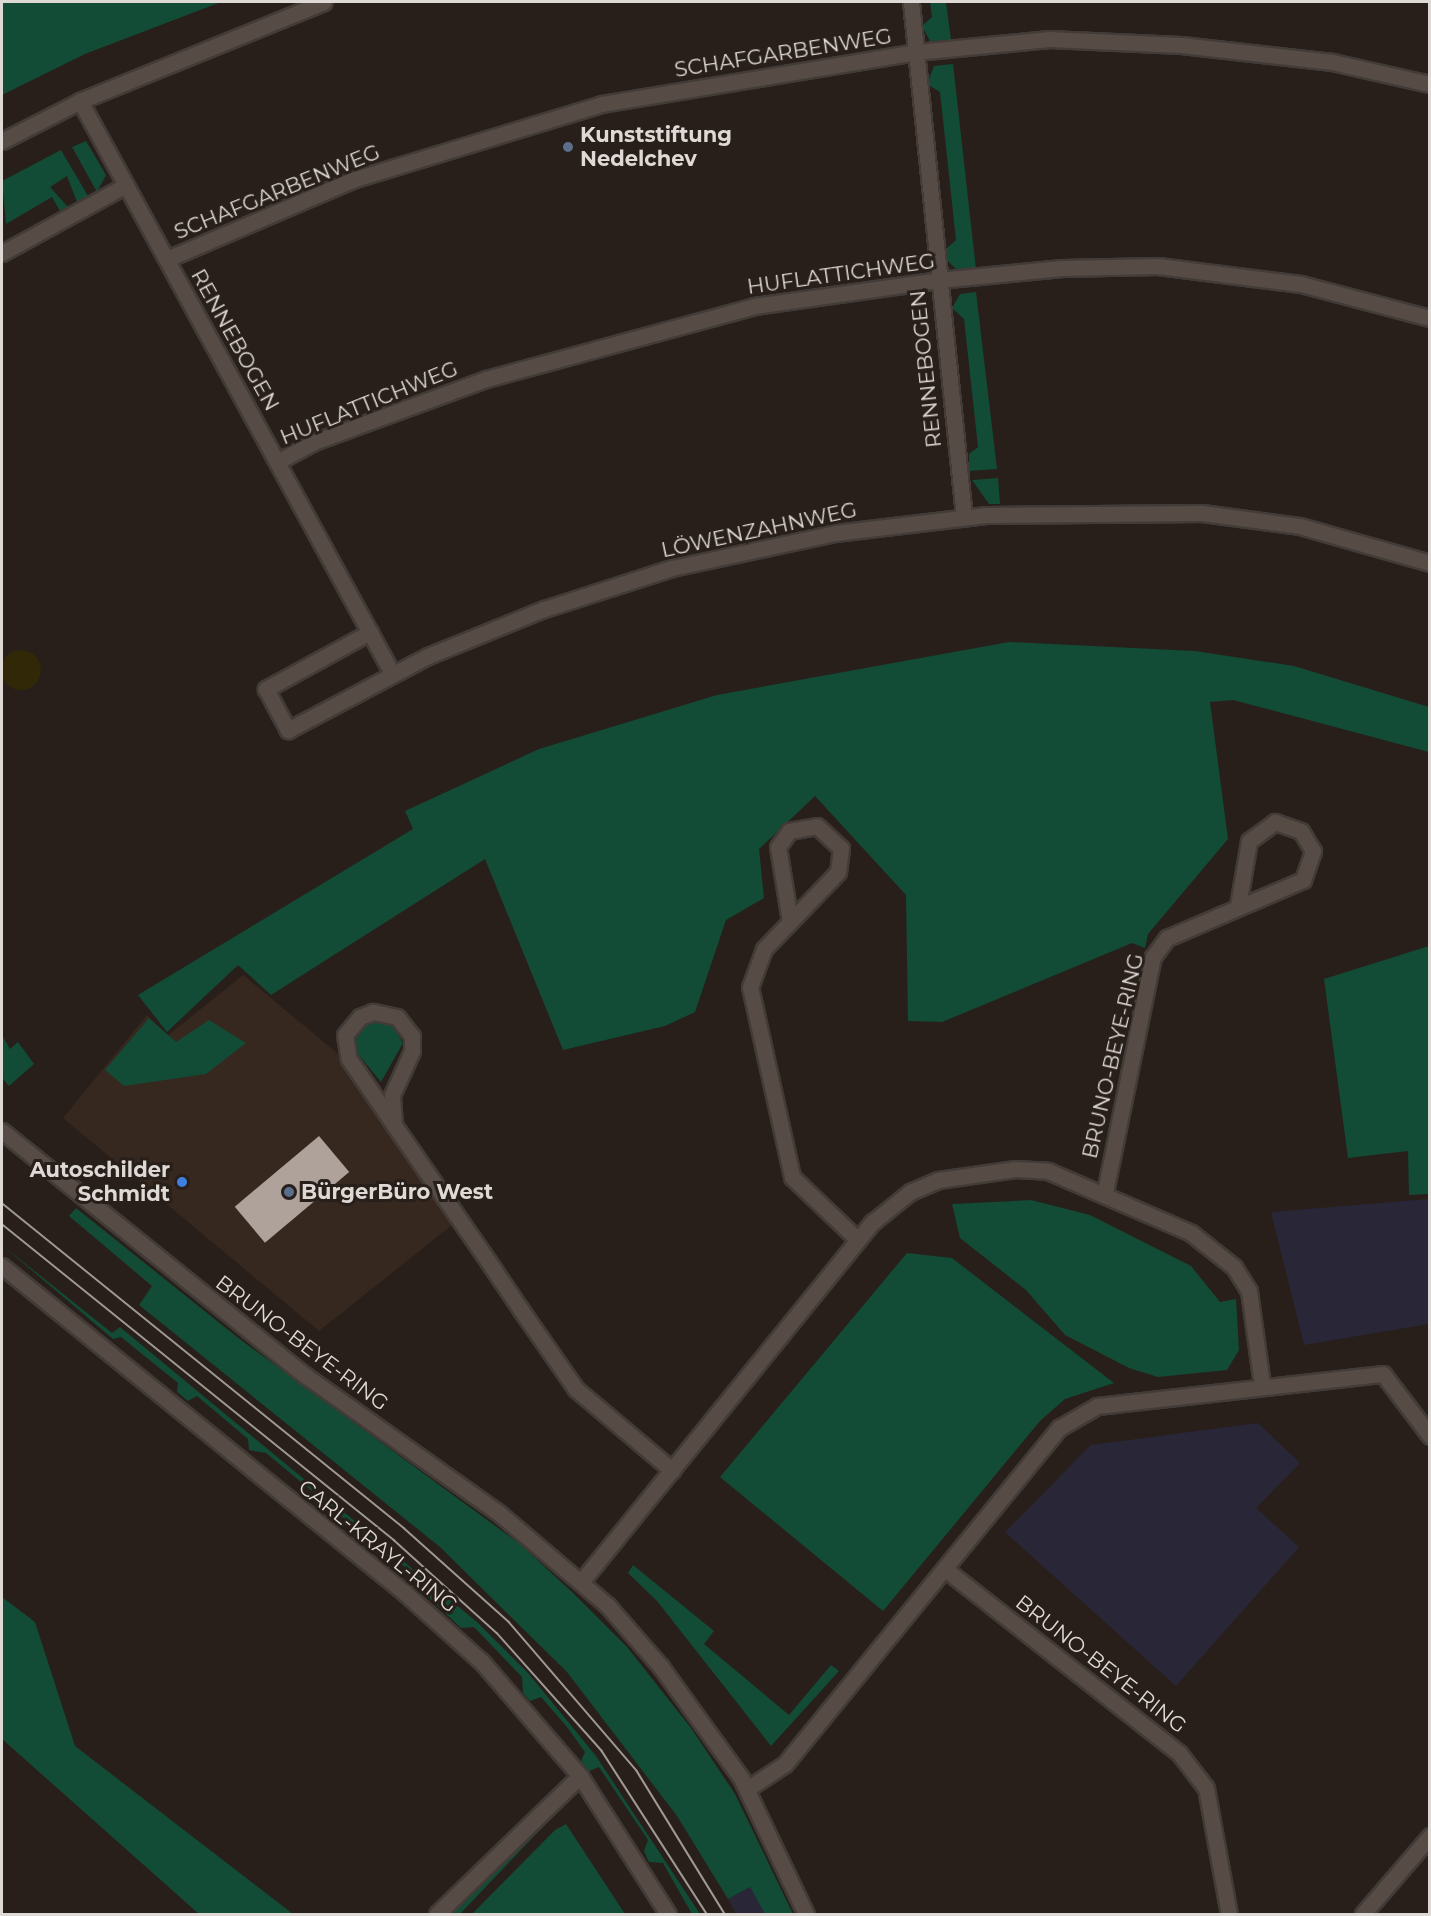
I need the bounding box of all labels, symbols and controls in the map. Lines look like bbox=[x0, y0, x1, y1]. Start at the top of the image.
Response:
street label: SCHAFGARBENWEG bbox=[673, 23, 893, 83]
place label: Kunststiftung Nedelchev bbox=[580, 122, 732, 172]
street label: SCHAFGARBENWEG bbox=[171, 139, 383, 245]
marker: Kunststiftung Nedelchev bbox=[561, 140, 575, 154]
street label: HUFLATTICHWEG bbox=[746, 248, 936, 300]
street label: RENNEBOGEN bbox=[186, 265, 284, 415]
street label: RENNEBOGEN bbox=[905, 289, 947, 449]
street label: HUFLATTICHWEG bbox=[277, 356, 461, 450]
street label: LÖWENZAHNWEG bbox=[659, 497, 859, 563]
street label: BRUNO-BEYE-RING bbox=[1077, 951, 1149, 1161]
place label: Autoschilder Schmidt bbox=[30, 1157, 170, 1207]
marker: Autoschilder Schmidt bbox=[175, 1175, 189, 1189]
place label: BürgerBüro West bbox=[301, 1179, 493, 1205]
marker: BürgerBüro West bbox=[282, 1185, 296, 1199]
street label: BRUNO-BEYE-RING bbox=[211, 1270, 393, 1416]
street label: CARL-KRAYL-RING bbox=[294, 1474, 462, 1618]
street label: BRUNO-BEYE-RING bbox=[1011, 1590, 1191, 1738]

